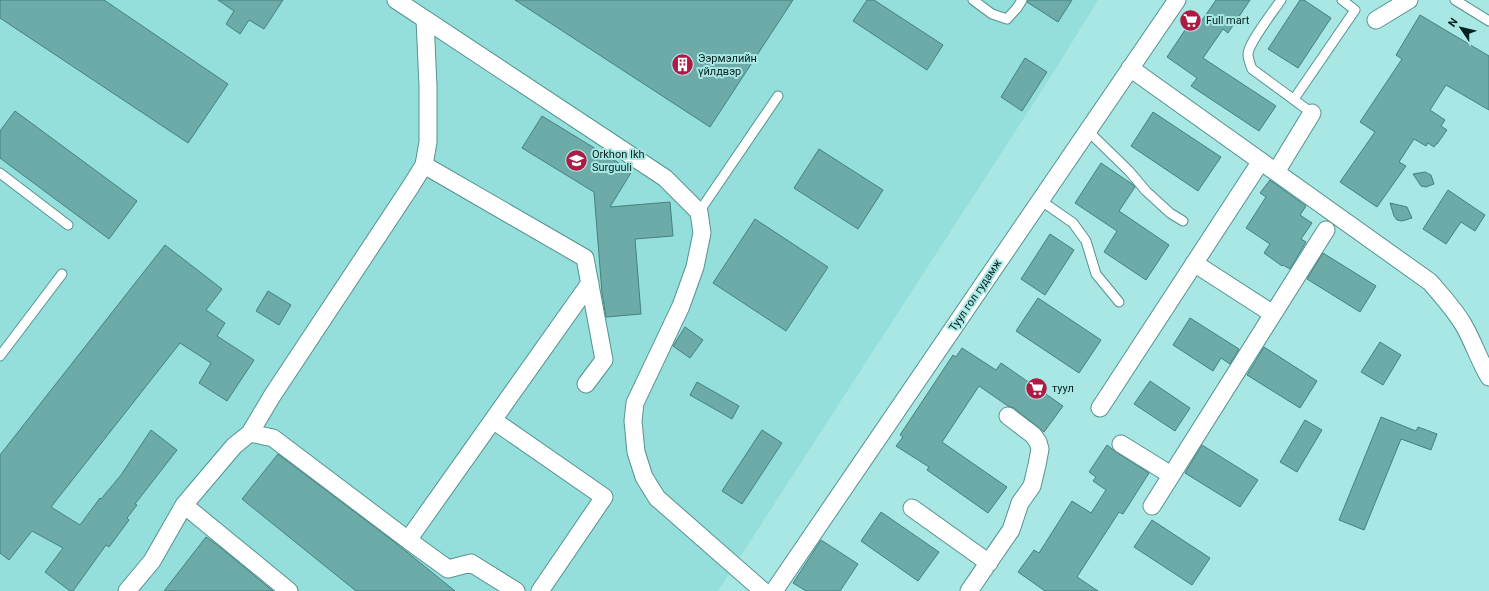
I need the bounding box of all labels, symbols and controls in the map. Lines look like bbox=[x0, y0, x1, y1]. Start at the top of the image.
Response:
supermarket icon: Full mart bbox=[1178, 7, 1204, 33]
north arrow bbox=[1441, 8, 1481, 48]
place label: Full mart bbox=[1206, 14, 1250, 27]
text: N bbox=[1446, 15, 1461, 29]
building icon: Ээрмэлийн үйлдвэр bbox=[669, 51, 695, 77]
place label: Ээрмэлийн үйлдвэр bbox=[698, 52, 757, 78]
school or university icon: Orkhon Ikh Surguuli bbox=[564, 147, 590, 173]
place label: Orkhon Ikh Surguuli bbox=[592, 148, 645, 174]
street label: Туул гол гудамж bbox=[947, 256, 1005, 334]
supermarket icon: туул bbox=[1024, 375, 1050, 401]
place label: туул bbox=[1052, 382, 1074, 395]

